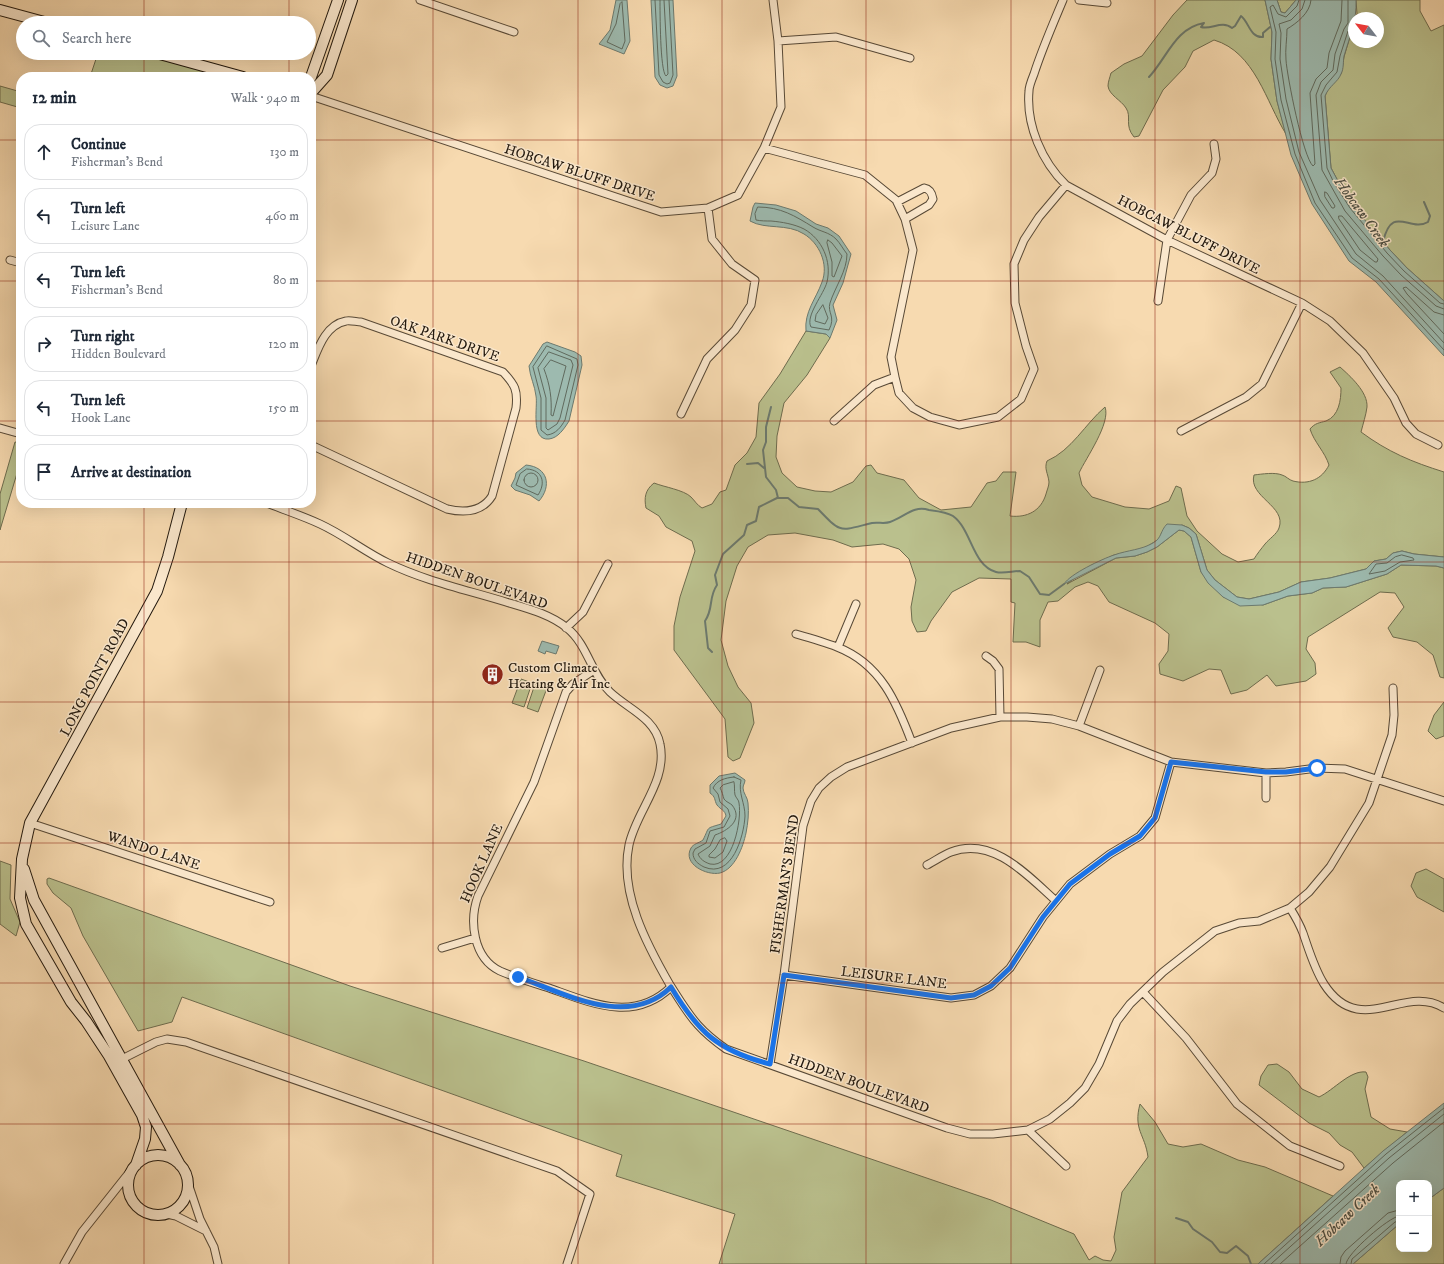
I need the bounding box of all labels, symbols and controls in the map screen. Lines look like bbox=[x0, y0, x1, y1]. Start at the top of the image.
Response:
north arrow bbox=[1348, 12, 1384, 48]
search box bbox=[16, 16, 316, 60]
icon: search bbox=[30, 27, 52, 49]
text: Search here bbox=[62, 29, 131, 48]
text: 12 min bbox=[32, 87, 76, 109]
text: Walk · 940 m bbox=[231, 90, 300, 106]
text: Continue bbox=[71, 135, 126, 154]
street label: HOBCAW BLUFF DRIVE bbox=[502, 140, 658, 206]
icon: ahead bbox=[33, 141, 55, 163]
text: 130 m bbox=[270, 144, 299, 160]
text: Fisherman's Bend bbox=[71, 154, 163, 170]
water label: Hobcaw Creek bbox=[1329, 172, 1394, 252]
street label: HOBCAW BLUFF DRIVE bbox=[1114, 191, 1263, 279]
text: Turn left bbox=[71, 199, 125, 218]
icon: left bbox=[33, 205, 55, 227]
text: 460 m bbox=[265, 208, 299, 224]
text: Leisure Lane bbox=[71, 218, 140, 234]
text: Turn left bbox=[71, 263, 125, 282]
icon: left bbox=[33, 269, 55, 291]
text: 80 m bbox=[273, 272, 299, 288]
text: Fisherman's Bend bbox=[71, 282, 163, 298]
street label: OAK PARK DRIVE bbox=[388, 312, 502, 366]
text: Turn right bbox=[71, 327, 134, 346]
icon: right bbox=[33, 333, 55, 355]
text: 120 m bbox=[268, 336, 299, 352]
text: Hidden Boulevard bbox=[71, 346, 166, 362]
text: Turn left bbox=[71, 391, 125, 410]
icon: left bbox=[33, 397, 55, 419]
text: 150 m bbox=[268, 400, 299, 416]
text: Hook Lane bbox=[71, 410, 131, 426]
icon: arrive bbox=[33, 461, 55, 483]
text: Arrive at destination bbox=[71, 463, 191, 482]
street label: HIDDEN BOULEVARD bbox=[403, 548, 550, 614]
street label: LONG POINT ROAD bbox=[56, 615, 134, 740]
place label: Custom Climate Heating & Air Inc bbox=[508, 659, 610, 693]
building icon: Custom Climate Heating & Air Inc bbox=[479, 662, 505, 688]
route start bbox=[1308, 759, 1326, 777]
street label: FISHERMAN'S BEND bbox=[766, 813, 804, 955]
street label: HOOK LANE bbox=[456, 821, 507, 906]
street label: WANDO LANE bbox=[104, 827, 203, 874]
street label: LEISURE LANE bbox=[840, 963, 948, 993]
route end bbox=[509, 968, 527, 986]
street label: HIDDEN BOULEVARD bbox=[786, 1050, 932, 1118]
water label: Hobcaw Creek bbox=[1310, 1180, 1385, 1251]
map controls bbox=[1396, 1180, 1432, 1252]
button: + bbox=[1396, 1180, 1432, 1216]
button: − bbox=[1396, 1216, 1432, 1252]

